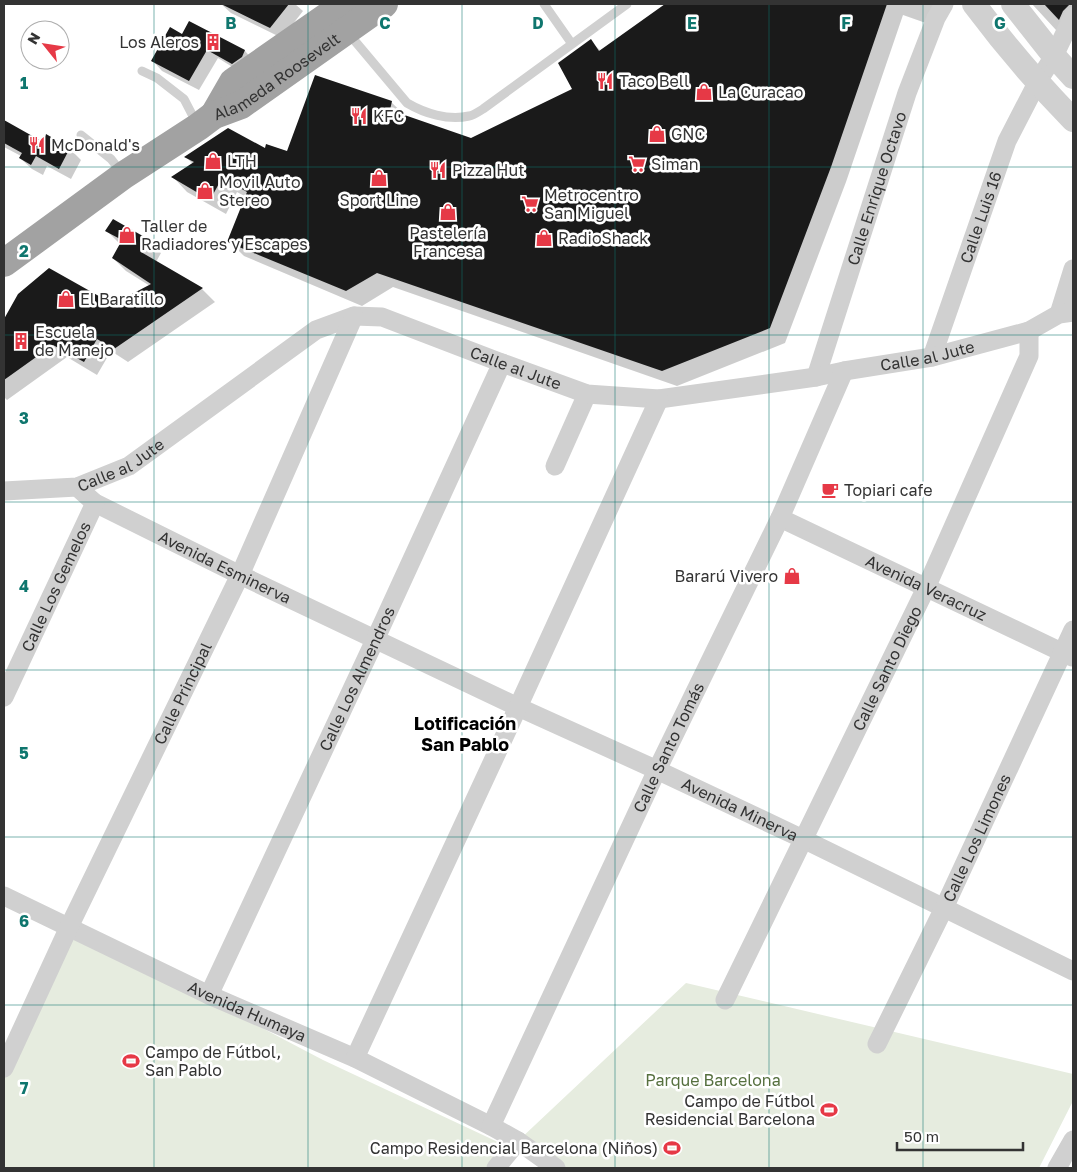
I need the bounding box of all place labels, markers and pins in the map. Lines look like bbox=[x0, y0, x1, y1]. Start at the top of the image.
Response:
place label: Los Aleros bbox=[119, 32, 199, 52]
building icon: Los Aleros bbox=[203, 32, 223, 52]
restaurant icon: Taco Bell bbox=[595, 71, 615, 91]
place label: Taco Bell bbox=[619, 71, 689, 91]
shop icon: La Curacao bbox=[694, 82, 714, 102]
place label: La Curacao bbox=[718, 82, 803, 102]
restaurant icon: KFC bbox=[349, 106, 369, 126]
place label: KFC bbox=[373, 106, 404, 126]
shop icon: GNC bbox=[647, 124, 667, 144]
place label: GNC bbox=[671, 124, 705, 144]
restaurant icon: McDonald's bbox=[27, 135, 47, 155]
place label: McDonald's bbox=[51, 135, 140, 155]
shop icon: LTH bbox=[203, 151, 223, 171]
place label: LTH bbox=[227, 151, 257, 171]
supermarket icon: Siman bbox=[627, 154, 647, 174]
place label: Siman bbox=[651, 154, 699, 174]
restaurant icon: Pizza Hut bbox=[428, 160, 448, 180]
place label: Pizza Hut bbox=[452, 160, 525, 180]
shop icon: Sport Line bbox=[369, 168, 389, 188]
place label: Movil Auto Stereo bbox=[219, 172, 301, 210]
shop icon: Movil Auto Stereo bbox=[195, 181, 215, 201]
place label: Metrocentro San Miguel bbox=[544, 185, 639, 223]
place label: Sport Line bbox=[339, 190, 419, 210]
supermarket icon: Metrocentro San Miguel bbox=[520, 194, 540, 214]
shop icon: Pastelería Francesa bbox=[438, 202, 458, 222]
place label: Taller de Radiadores y Escapes bbox=[141, 216, 308, 254]
place label: Pastelería Francesa bbox=[409, 223, 487, 261]
shop icon: Taller de Radiadores y Escapes bbox=[117, 225, 137, 245]
shop icon: RadioShack bbox=[534, 228, 554, 248]
place label: RadioShack bbox=[558, 228, 648, 248]
shop icon: El Baratillo bbox=[56, 289, 76, 309]
place label: El Baratillo bbox=[80, 289, 164, 309]
place label: Escuela de Manejo bbox=[35, 322, 114, 360]
building icon: Escuela de Manejo bbox=[11, 331, 31, 351]
cafe icon: Topiari cafe bbox=[820, 480, 840, 500]
place label: Topiari cafe bbox=[844, 480, 933, 500]
place label: Bararú Vivero bbox=[675, 566, 778, 586]
shop icon: Bararú Vivero bbox=[782, 566, 802, 586]
place label: Campo de Fútbol, San Pablo bbox=[145, 1042, 281, 1080]
sports icon: Campo de Fútbol, San Pablo bbox=[121, 1051, 141, 1071]
place label: Campo de Fútbol Residencial Barcelona bbox=[645, 1091, 815, 1129]
sports icon: Campo de Fútbol Residencial Barcelona bbox=[819, 1100, 839, 1120]
place label: Campo Residencial Barcelona (Niños) bbox=[370, 1138, 658, 1158]
sports icon: Campo Residencial Barcelona (Niños) bbox=[662, 1138, 682, 1158]

